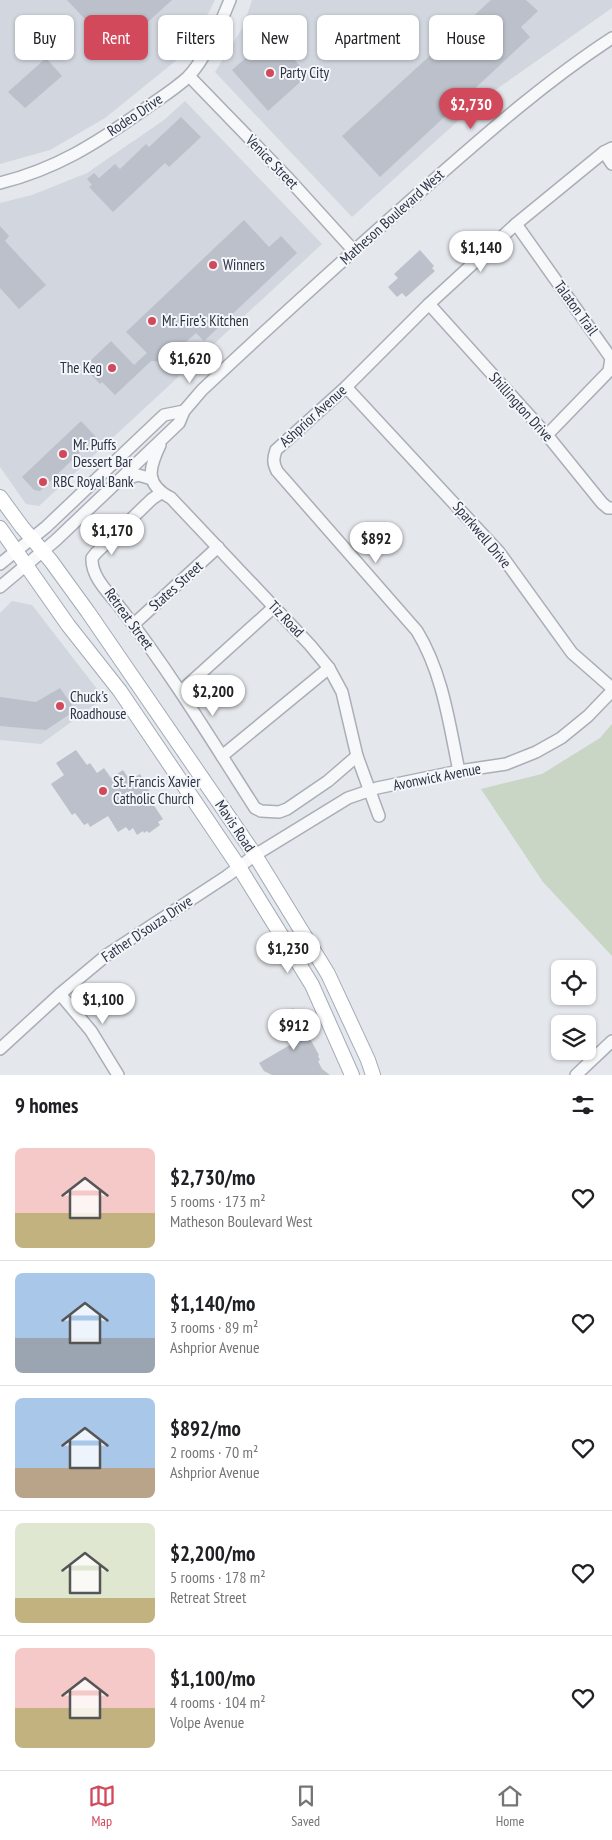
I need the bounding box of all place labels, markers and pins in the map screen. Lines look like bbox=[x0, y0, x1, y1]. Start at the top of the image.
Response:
place label: Party City bbox=[280, 63, 329, 82]
marker: Party City bbox=[264, 67, 276, 79]
pin: $2,730 bbox=[430, 88, 512, 130]
pin: $1,140 bbox=[440, 230, 522, 273]
place label: Winners bbox=[223, 255, 265, 274]
marker: Winners bbox=[207, 259, 219, 271]
place label: Mr. Fire’s Kitchen bbox=[162, 311, 249, 330]
marker: Mr. Fire’s Kitchen bbox=[146, 315, 158, 327]
pin: $1,620 bbox=[149, 342, 231, 384]
place label: The Keg bbox=[60, 358, 102, 377]
marker: The Keg bbox=[106, 362, 118, 374]
place label: Mr. Puffs Dessert Bar bbox=[73, 435, 133, 471]
marker: Mr. Puffs Dessert Bar bbox=[57, 448, 69, 460]
place label: RBC Royal Bank bbox=[53, 472, 134, 491]
marker: RBC Royal Bank bbox=[37, 476, 49, 488]
pin: $1,170 bbox=[71, 514, 153, 556]
pin: $892 bbox=[346, 522, 406, 564]
pin: $2,200 bbox=[172, 674, 254, 717]
place label: Chuck's Roadhouse bbox=[70, 687, 126, 723]
marker: Chuck's Roadhouse bbox=[54, 700, 66, 712]
place label: St. Francis Xavier Catholic Church bbox=[113, 772, 201, 808]
marker: St. Francis Xavier Catholic Church bbox=[97, 785, 109, 797]
pin: $1,230 bbox=[247, 932, 329, 974]
pin: $1,100 bbox=[62, 982, 144, 1025]
pin: $912 bbox=[264, 1008, 324, 1051]

